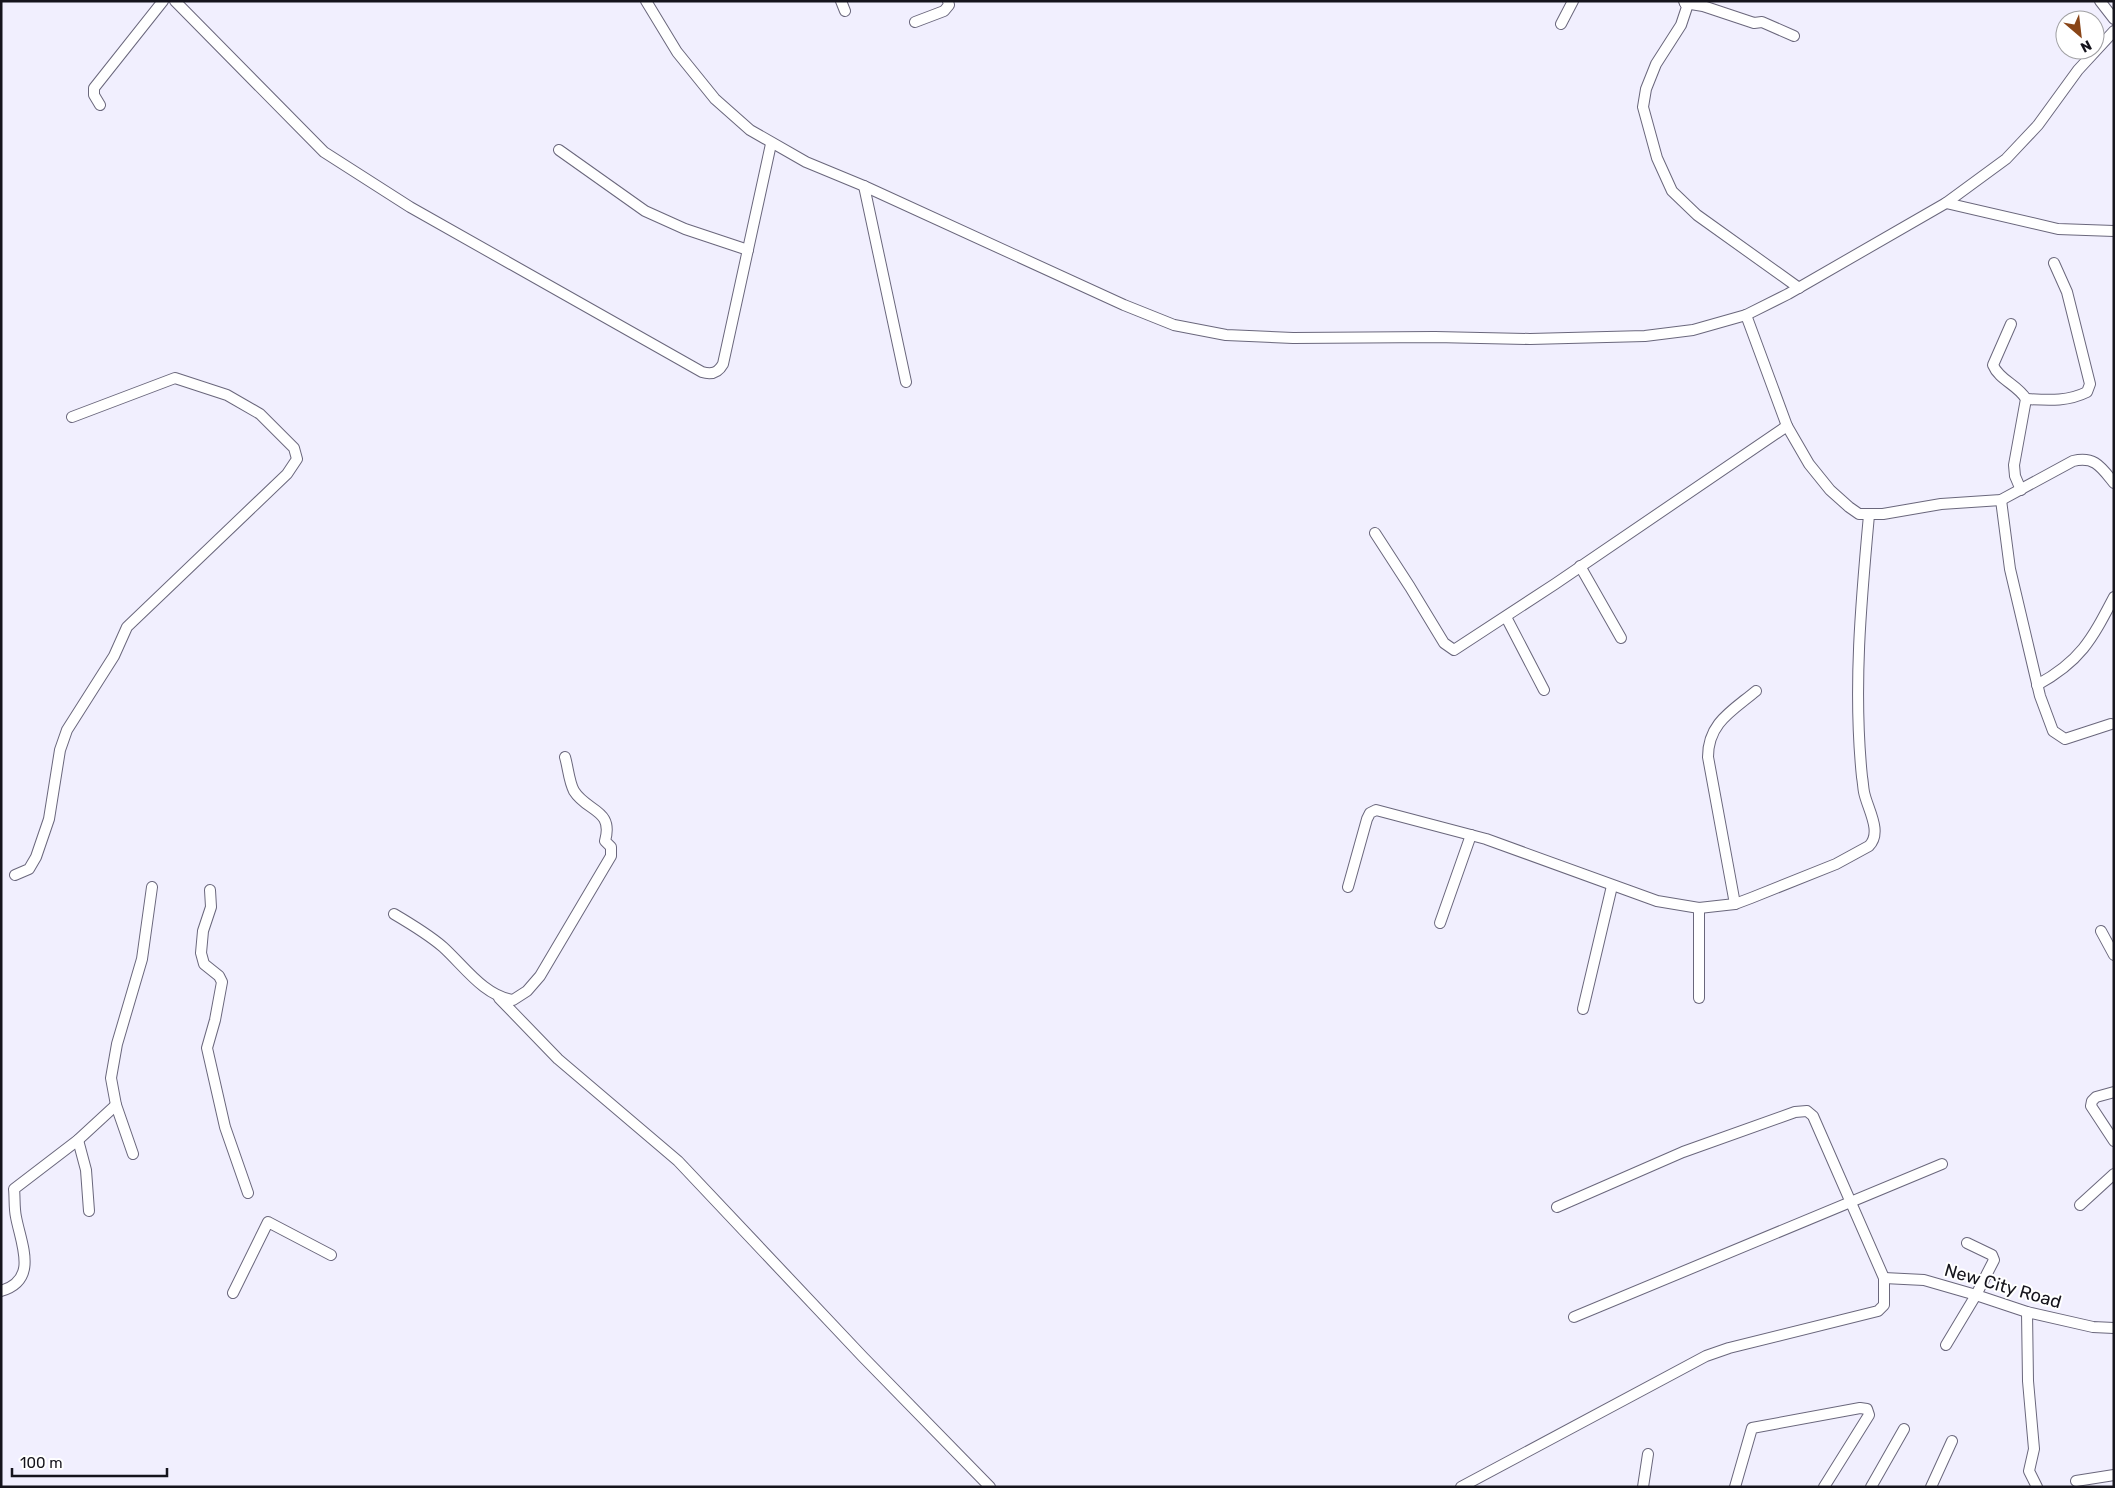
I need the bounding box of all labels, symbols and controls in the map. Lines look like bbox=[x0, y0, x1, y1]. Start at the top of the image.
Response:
north arrow bbox=[2055, 10, 2105, 60]
text: N bbox=[2077, 36, 2094, 56]
street label: New City Road bbox=[1942, 1259, 2064, 1313]
scale bar bbox=[12, 1446, 168, 1478]
text: 100 m bbox=[20, 1454, 62, 1472]

